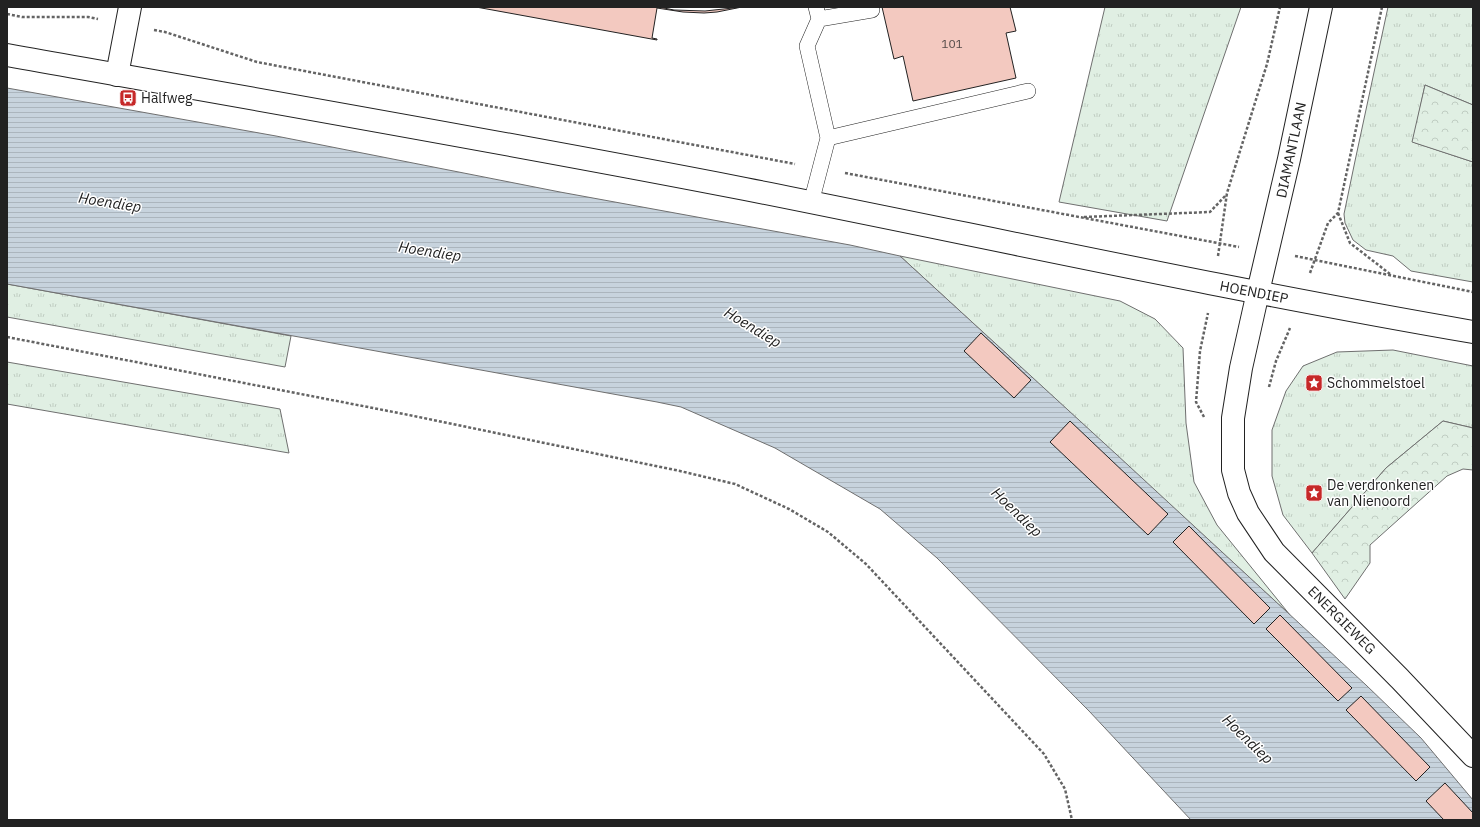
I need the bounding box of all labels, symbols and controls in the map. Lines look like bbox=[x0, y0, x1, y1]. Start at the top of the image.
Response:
house number: 101 bbox=[941, 36, 963, 51]
bus stop icon: Halfweg bbox=[118, 88, 138, 108]
place label: Halfweg bbox=[141, 89, 193, 107]
street label: DIAMANTLAAN bbox=[1272, 100, 1310, 200]
water label: Hoendiep bbox=[77, 188, 143, 216]
water label: Hoendiep bbox=[397, 237, 463, 265]
street label: HOENDIEP bbox=[1218, 277, 1290, 307]
water label: Hoendiep bbox=[721, 302, 785, 352]
place icon: Schommelstoel bbox=[1304, 373, 1324, 393]
place label: Schommelstoel bbox=[1327, 374, 1425, 392]
place label: De verdronkenen van Nienoord bbox=[1327, 476, 1434, 510]
water label: Hoendiep bbox=[988, 483, 1046, 541]
place icon: De verdronkenen van Nienoord bbox=[1304, 483, 1324, 503]
street label: ENERGIEWEG bbox=[1304, 582, 1380, 658]
water label: Hoendiep bbox=[1219, 710, 1277, 768]

